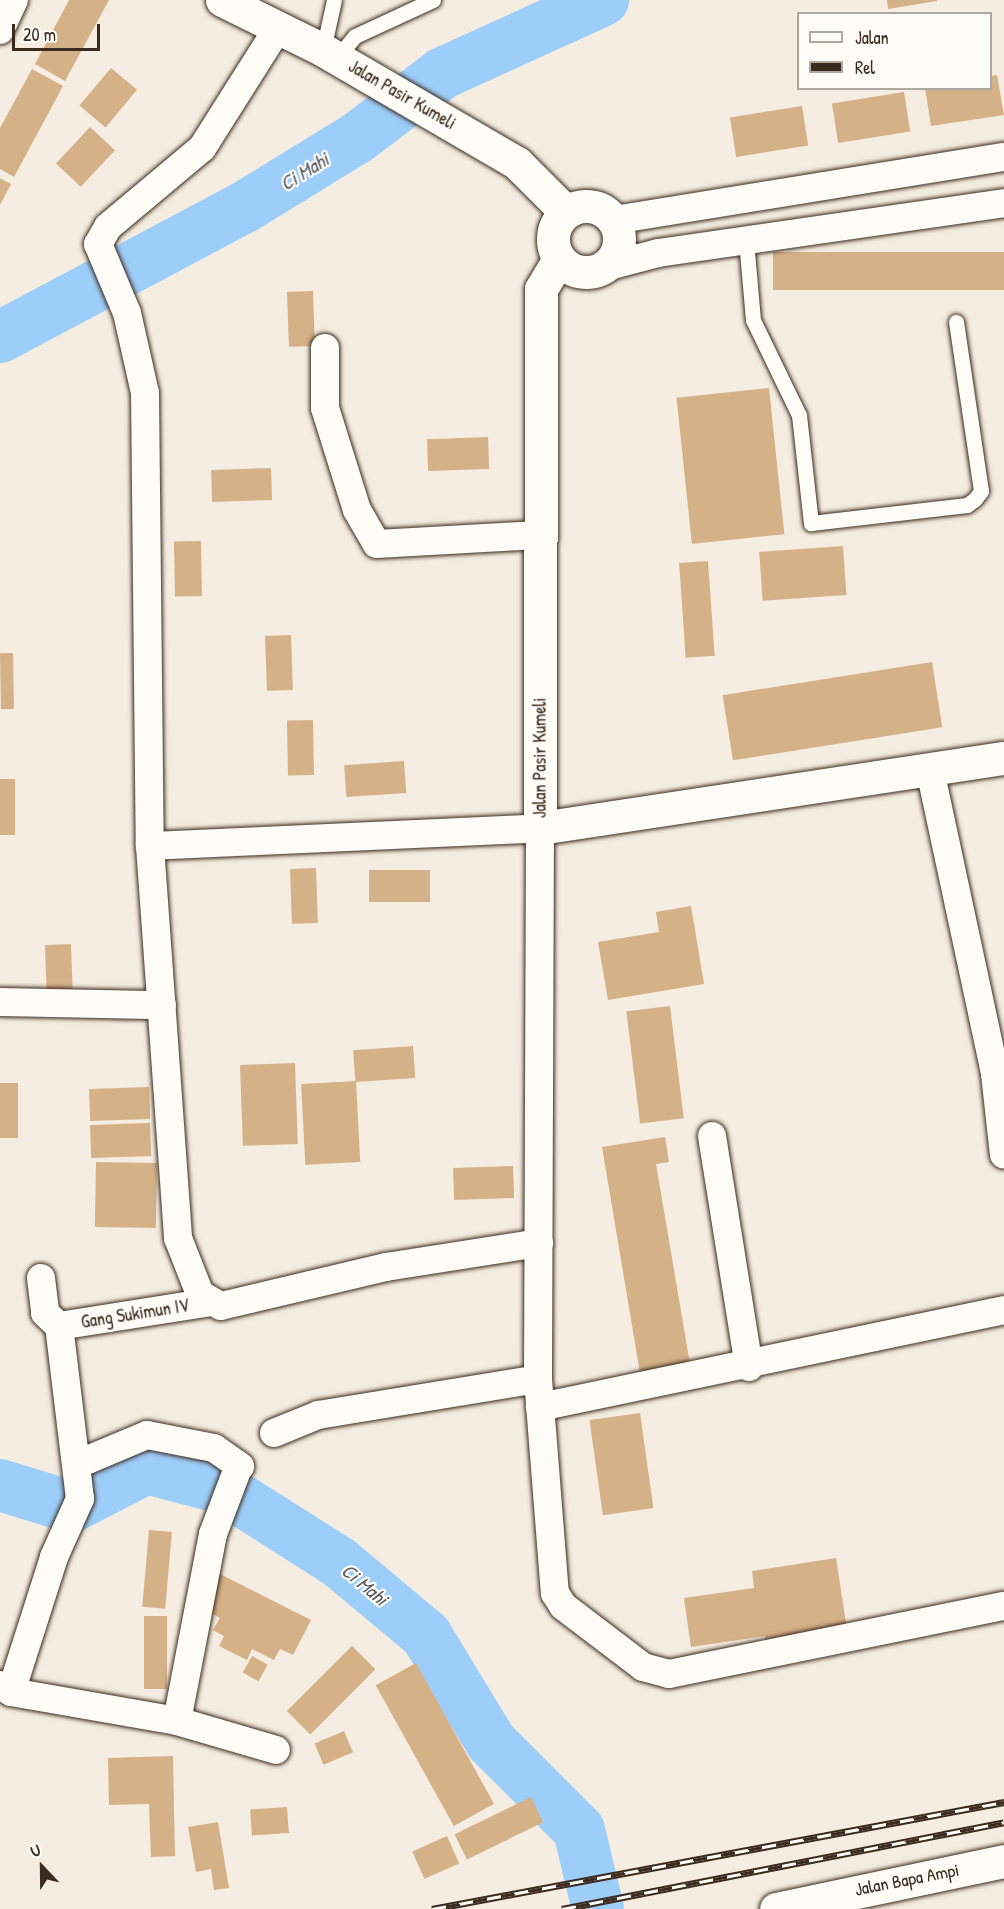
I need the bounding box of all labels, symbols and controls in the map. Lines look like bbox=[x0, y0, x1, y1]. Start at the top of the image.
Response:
scale bar bbox=[15, 12, 104, 50]
legend bbox=[797, 12, 992, 90]
text: 20 m bbox=[23, 22, 56, 47]
text: Jalan bbox=[855, 25, 889, 50]
text: Rel bbox=[855, 55, 875, 80]
street label: Jalan Pasir Kumeli bbox=[344, 56, 460, 134]
water label: Ci Mahi bbox=[275, 147, 333, 195]
street label: Jalan Pasir Kumeli bbox=[529, 698, 551, 818]
street label: Gang Sukimun IV bbox=[79, 1295, 191, 1333]
water label: Ci Mahi bbox=[337, 1558, 393, 1610]
north arrow bbox=[12, 1837, 72, 1897]
text: U bbox=[27, 1838, 43, 1862]
street label: Jalan Bapa Ampi bbox=[853, 1859, 961, 1901]

